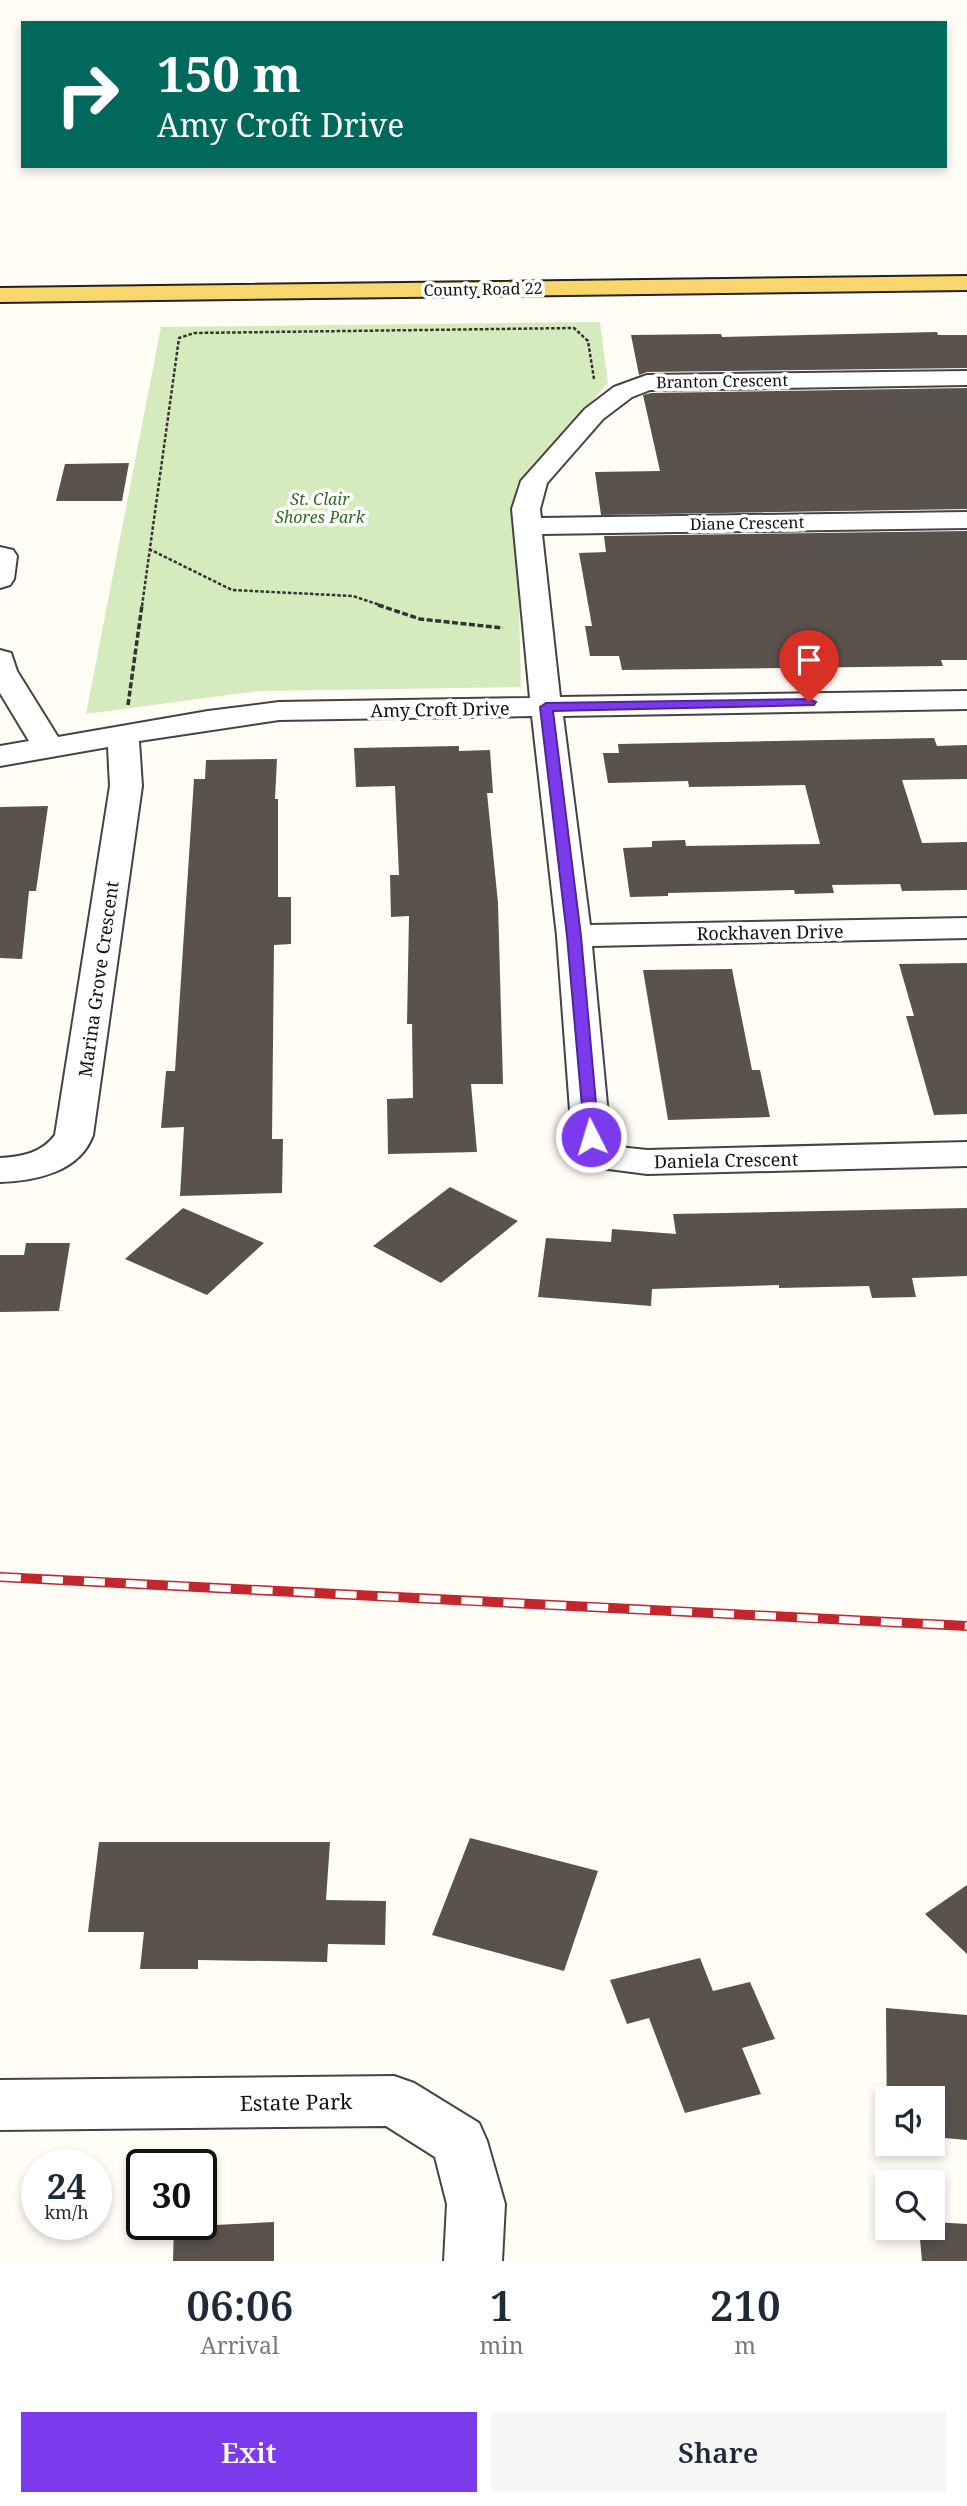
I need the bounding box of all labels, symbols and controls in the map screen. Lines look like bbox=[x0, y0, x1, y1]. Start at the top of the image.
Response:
text: 150 m bbox=[157, 40, 301, 106]
icon: right bbox=[42, 49, 133, 140]
text: Amy Croft Drive bbox=[157, 103, 404, 146]
street label: County Road 22 bbox=[423, 277, 543, 301]
street label: Branton Crescent bbox=[656, 369, 788, 393]
park label: St. Clair Shores Park bbox=[275, 488, 366, 528]
street label: Diane Crescent bbox=[690, 511, 805, 535]
pin bbox=[779, 630, 839, 702]
icon: arrive bbox=[790, 641, 828, 679]
street label: Amy Croft Drive bbox=[370, 696, 510, 722]
street label: Marina Grove Crescent bbox=[72, 879, 124, 1079]
street label: Rockhaven Drive bbox=[696, 919, 844, 945]
position arrow bbox=[554, 1100, 628, 1174]
street label: Daniela Crescent bbox=[654, 1147, 798, 1173]
map controls bbox=[875, 2086, 945, 2240]
button: sound bbox=[875, 2086, 945, 2156]
street label: Estate Park bbox=[239, 2087, 353, 2117]
speed limit sign: 30 bbox=[126, 2149, 217, 2240]
text: 24 bbox=[47, 2162, 86, 2209]
button: search bbox=[875, 2170, 945, 2240]
text: km/h bbox=[44, 2200, 89, 2224]
text: 06:06 bbox=[186, 2276, 293, 2333]
text: 1 bbox=[490, 2276, 513, 2333]
text: 210 bbox=[710, 2276, 781, 2333]
text: Arrival bbox=[200, 2329, 279, 2361]
text: min bbox=[480, 2329, 524, 2361]
text: m bbox=[734, 2329, 756, 2361]
button: Exit bbox=[21, 2412, 477, 2492]
button: Share bbox=[491, 2412, 946, 2492]

